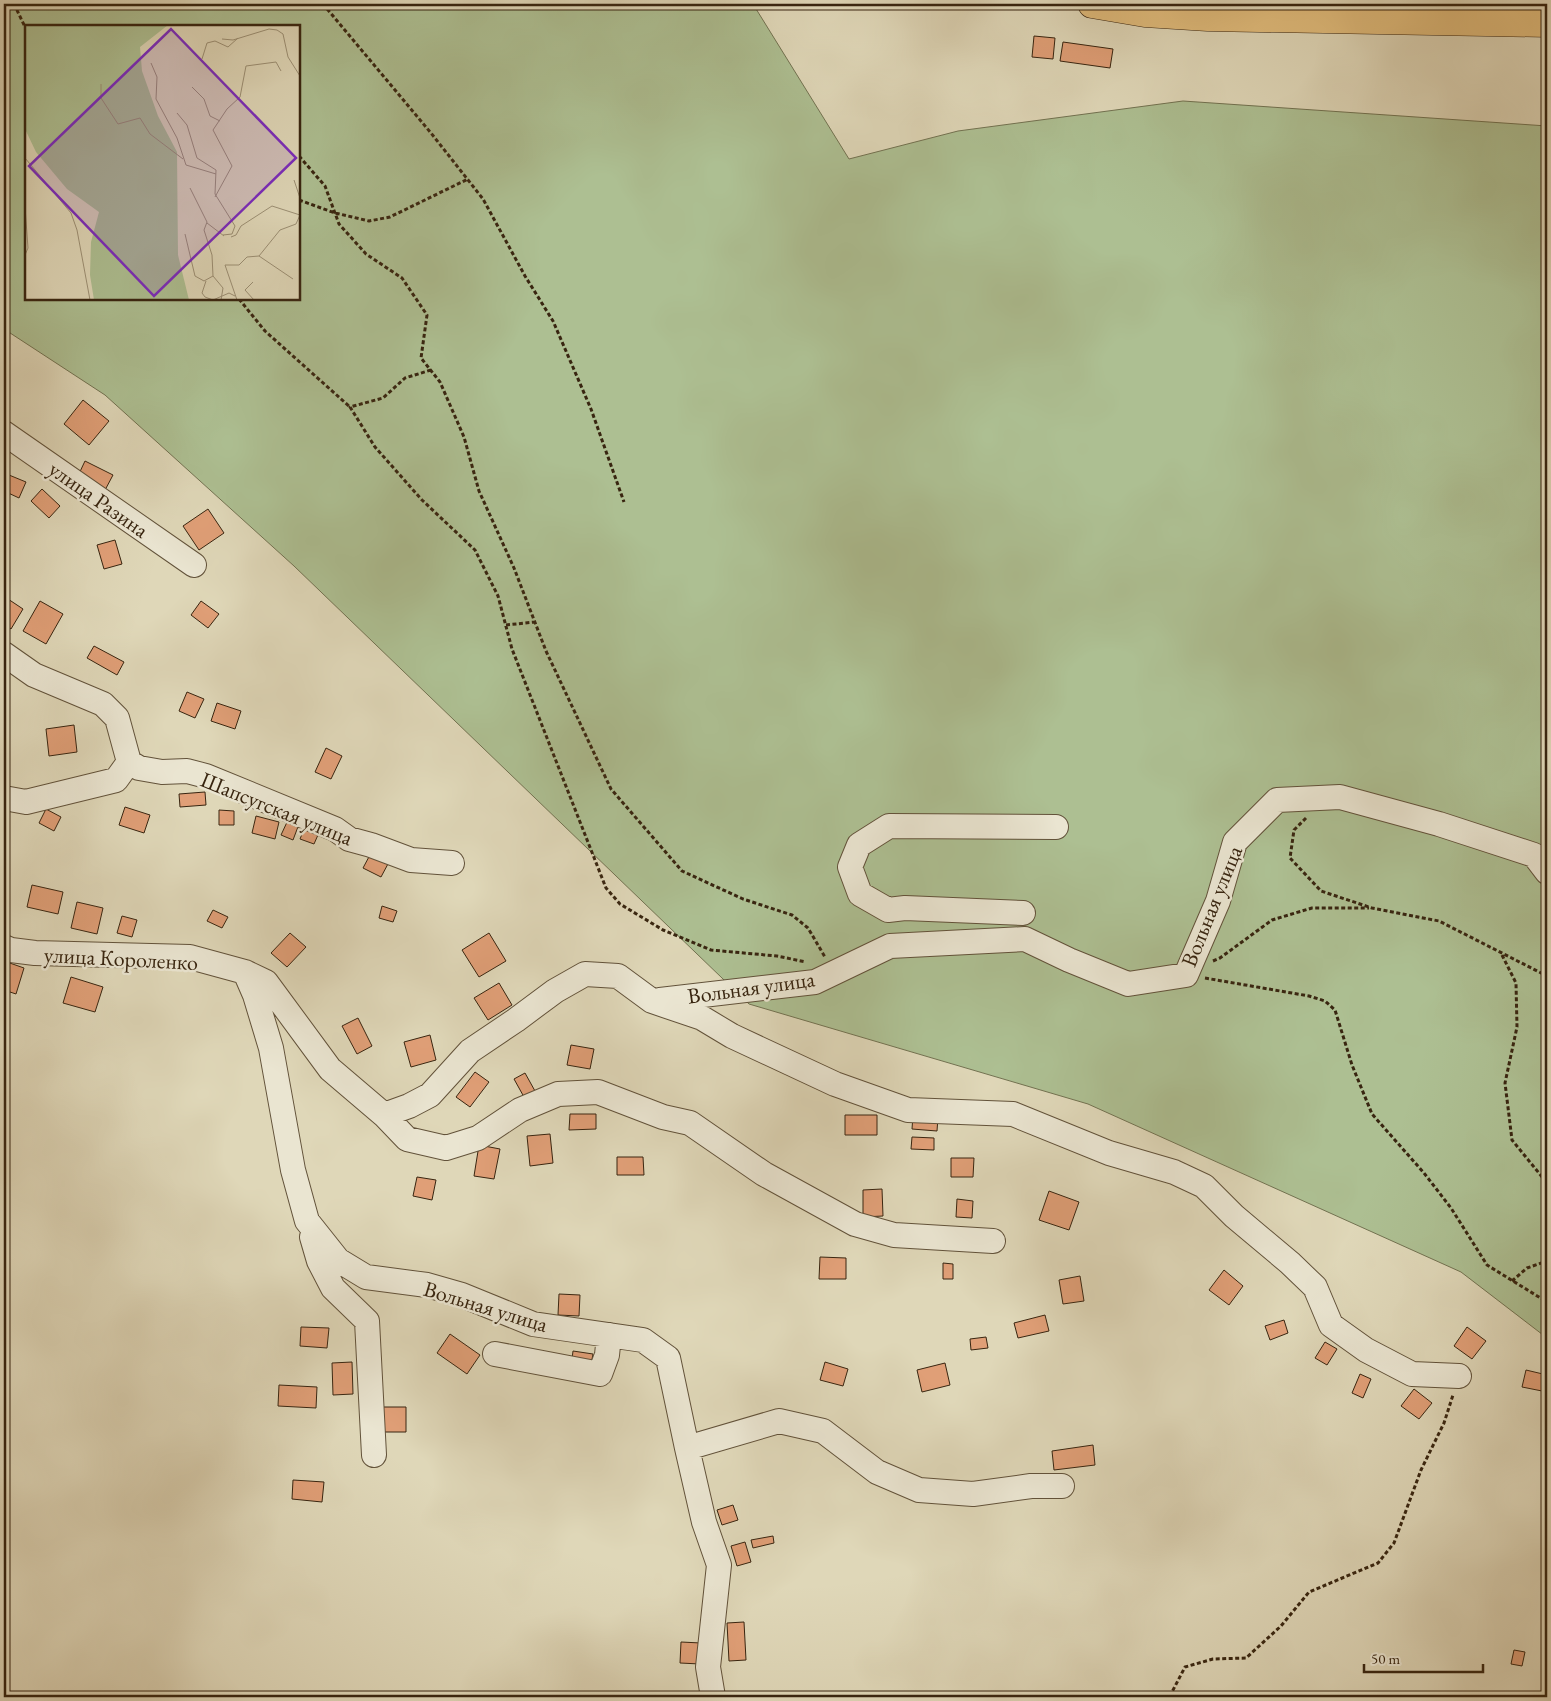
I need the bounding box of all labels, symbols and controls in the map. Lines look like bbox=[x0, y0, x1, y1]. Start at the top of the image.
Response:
inset map bbox=[25, 25, 300, 300]
street label: улица Разина bbox=[43, 454, 155, 545]
street label: Шапсугская улица bbox=[196, 765, 357, 852]
street label: Вольная улица bbox=[1174, 841, 1249, 971]
street label: улица Короленко bbox=[43, 940, 199, 977]
street label: Вольная улица bbox=[686, 964, 817, 1011]
street label: Вольная улица bbox=[420, 1274, 552, 1339]
scale bar bbox=[1364, 1641, 1482, 1673]
text: 50 m bbox=[1371, 1649, 1400, 1668]

